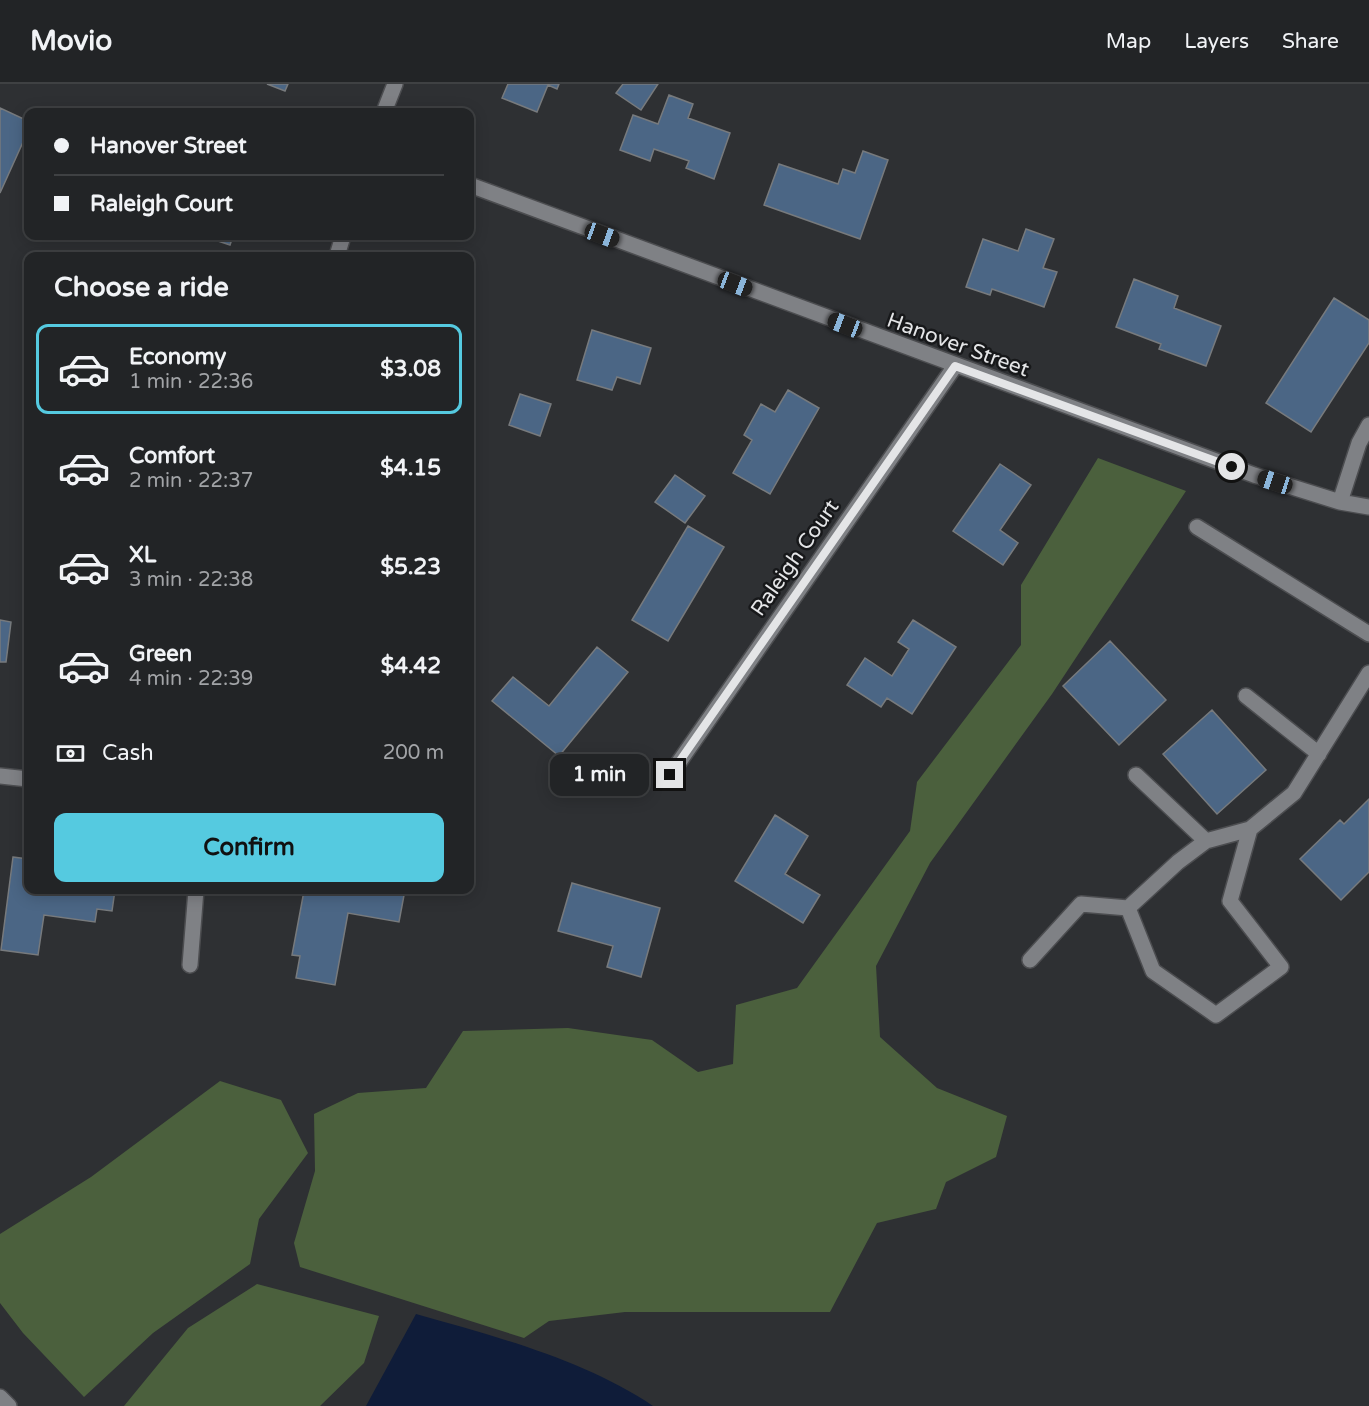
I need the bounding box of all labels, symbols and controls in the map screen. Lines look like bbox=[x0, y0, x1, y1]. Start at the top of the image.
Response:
text: Movio bbox=[30, 24, 112, 58]
text: Map bbox=[1106, 29, 1151, 54]
text: Layers bbox=[1184, 29, 1249, 54]
text: Share bbox=[1282, 29, 1339, 54]
text: Hanover Street bbox=[90, 133, 247, 159]
text: Raleigh Court bbox=[90, 191, 233, 217]
car bbox=[582, 220, 622, 250]
car bbox=[715, 269, 755, 299]
text: Choose a ride bbox=[54, 271, 229, 304]
street label: Hanover Street bbox=[883, 308, 1033, 382]
car bbox=[825, 310, 865, 340]
icon: car bbox=[57, 342, 111, 396]
text: Economy bbox=[129, 344, 226, 370]
text: $3.08 bbox=[380, 356, 441, 382]
text: 1 min · 22:36 bbox=[129, 370, 253, 394]
icon: car bbox=[57, 441, 111, 495]
text: Comfort bbox=[129, 443, 215, 469]
route start bbox=[1218, 453, 1245, 480]
text: $4.15 bbox=[380, 455, 441, 481]
car bbox=[1255, 468, 1295, 496]
text: 2 min · 22:37 bbox=[129, 469, 253, 493]
street label: Raleigh Court bbox=[746, 495, 844, 621]
icon: car bbox=[57, 540, 111, 594]
text: XL bbox=[129, 542, 156, 568]
text: $5.23 bbox=[380, 554, 441, 580]
text: 3 min · 22:38 bbox=[129, 568, 253, 592]
icon: car bbox=[57, 639, 111, 693]
text: Green bbox=[129, 641, 192, 667]
text: $4.42 bbox=[381, 653, 441, 679]
text: 4 min · 22:39 bbox=[129, 667, 253, 691]
icon: cash bbox=[54, 737, 87, 770]
text: Cash bbox=[102, 740, 154, 766]
text: 200 m bbox=[383, 741, 444, 765]
callout: 1 min bbox=[550, 754, 649, 796]
route end bbox=[656, 761, 683, 788]
text: 1 min bbox=[573, 763, 626, 787]
button: Confirm bbox=[54, 813, 444, 882]

